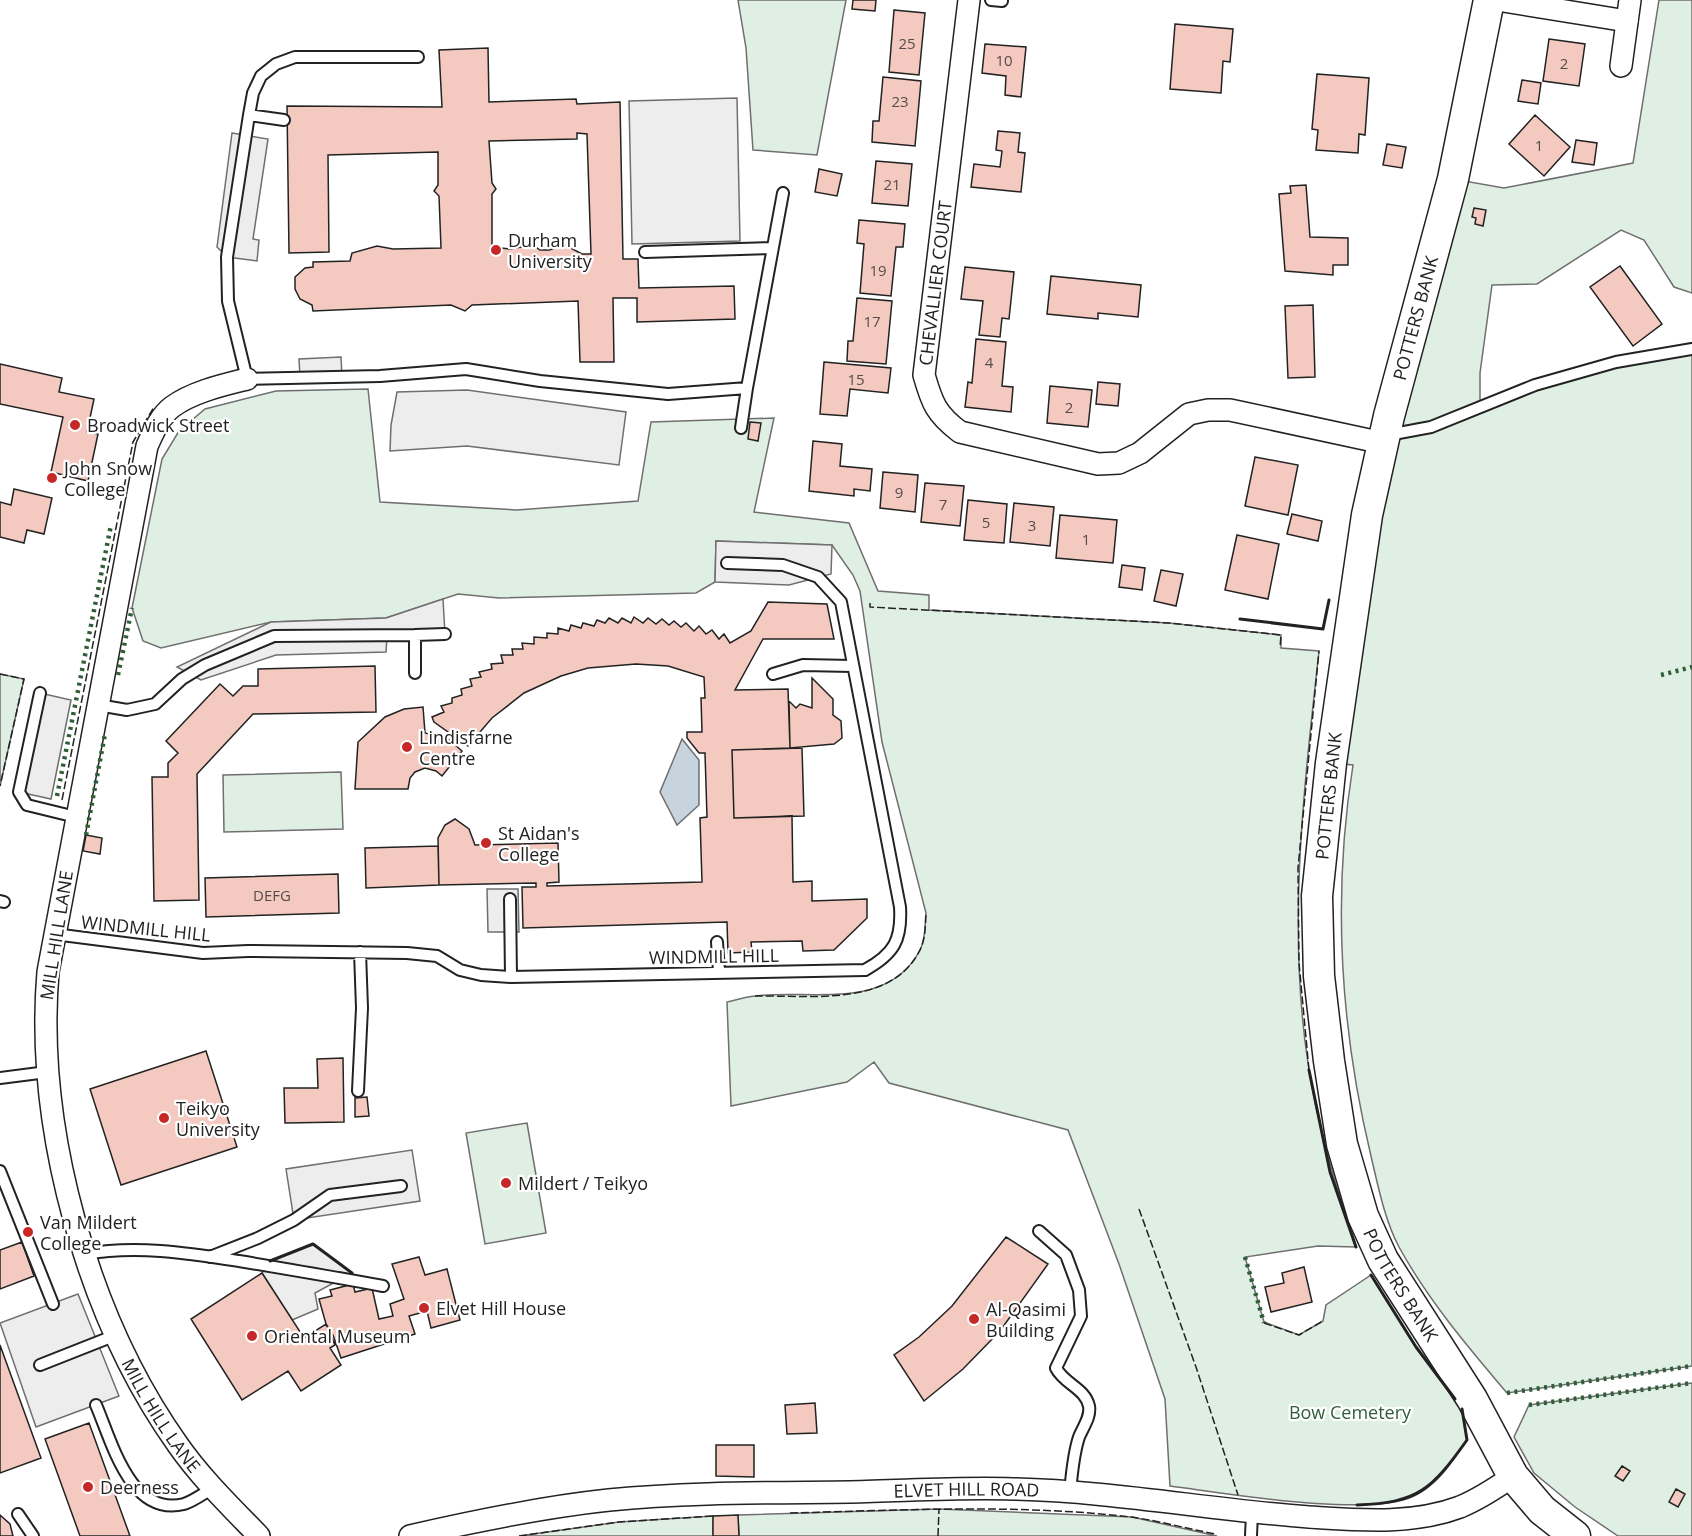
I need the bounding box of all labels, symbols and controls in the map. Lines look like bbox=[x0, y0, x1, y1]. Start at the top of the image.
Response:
house number: 25 bbox=[898, 33, 916, 53]
house number: 10 bbox=[995, 50, 1013, 70]
house number: 2 bbox=[1560, 53, 1568, 73]
house number: 23 bbox=[891, 91, 909, 111]
house number: 1 bbox=[1535, 135, 1543, 155]
house number: 21 bbox=[883, 174, 901, 194]
street label: CHEVALLIER COURT bbox=[913, 199, 957, 367]
place label: Durham University bbox=[508, 228, 593, 273]
marker: Durham University bbox=[489, 243, 503, 257]
street label: POTTERS BANK bbox=[1387, 252, 1443, 383]
house number: 19 bbox=[869, 260, 887, 280]
house number: 17 bbox=[863, 311, 881, 331]
house number: 4 bbox=[985, 352, 994, 372]
house number: 15 bbox=[847, 369, 865, 389]
house number: 2 bbox=[1065, 397, 1073, 417]
place label: Broadwick Street bbox=[87, 413, 229, 437]
marker: Broadwick Street bbox=[68, 418, 82, 432]
place label: John Snow College bbox=[62, 456, 152, 501]
marker: John Snow College bbox=[45, 471, 59, 485]
house number: 9 bbox=[895, 482, 903, 502]
house number: 7 bbox=[939, 494, 947, 514]
house number: 5 bbox=[982, 512, 990, 532]
house number: 3 bbox=[1028, 515, 1036, 535]
house number: 1 bbox=[1082, 529, 1090, 549]
place label: Lindisfarne Centre bbox=[419, 725, 513, 770]
street label: POTTERS BANK bbox=[1309, 730, 1347, 861]
marker: Lindisfarne Centre bbox=[400, 740, 414, 754]
place label: St Aidan's College bbox=[498, 821, 579, 866]
marker: St Aidan's College bbox=[479, 836, 493, 850]
street label: MILL HILL LANE bbox=[34, 869, 78, 1001]
house number: DEFG bbox=[253, 885, 291, 905]
street label: WINDMILL HILL bbox=[80, 909, 212, 947]
street label: WINDMILL HILL bbox=[649, 943, 779, 969]
place label: Teikyo University bbox=[176, 1096, 261, 1141]
marker: Teikyo University bbox=[157, 1111, 171, 1125]
place label: Mildert / Teikyo bbox=[518, 1171, 648, 1195]
marker: Mildert / Teikyo bbox=[499, 1176, 513, 1190]
place label: Van Mildert College bbox=[40, 1210, 137, 1255]
street label: POTTERS BANK bbox=[1358, 1224, 1444, 1347]
marker: Van Mildert College bbox=[21, 1225, 35, 1239]
place label: Elvet Hill House bbox=[436, 1296, 566, 1320]
place label: Al-Qasimi Building bbox=[986, 1297, 1066, 1342]
marker: Elvet Hill House bbox=[417, 1301, 431, 1315]
marker: Al-Qasimi Building bbox=[967, 1312, 981, 1326]
place label: Oriental Museum bbox=[264, 1324, 410, 1348]
marker: Oriental Museum bbox=[245, 1329, 259, 1343]
street label: MILL HILL LANE bbox=[116, 1354, 206, 1477]
park label: Bow Cemetery bbox=[1289, 1400, 1412, 1424]
place label: Deerness bbox=[100, 1475, 179, 1499]
street label: ELVET HILL ROAD bbox=[893, 1476, 1040, 1503]
marker: Deerness bbox=[81, 1480, 95, 1494]

